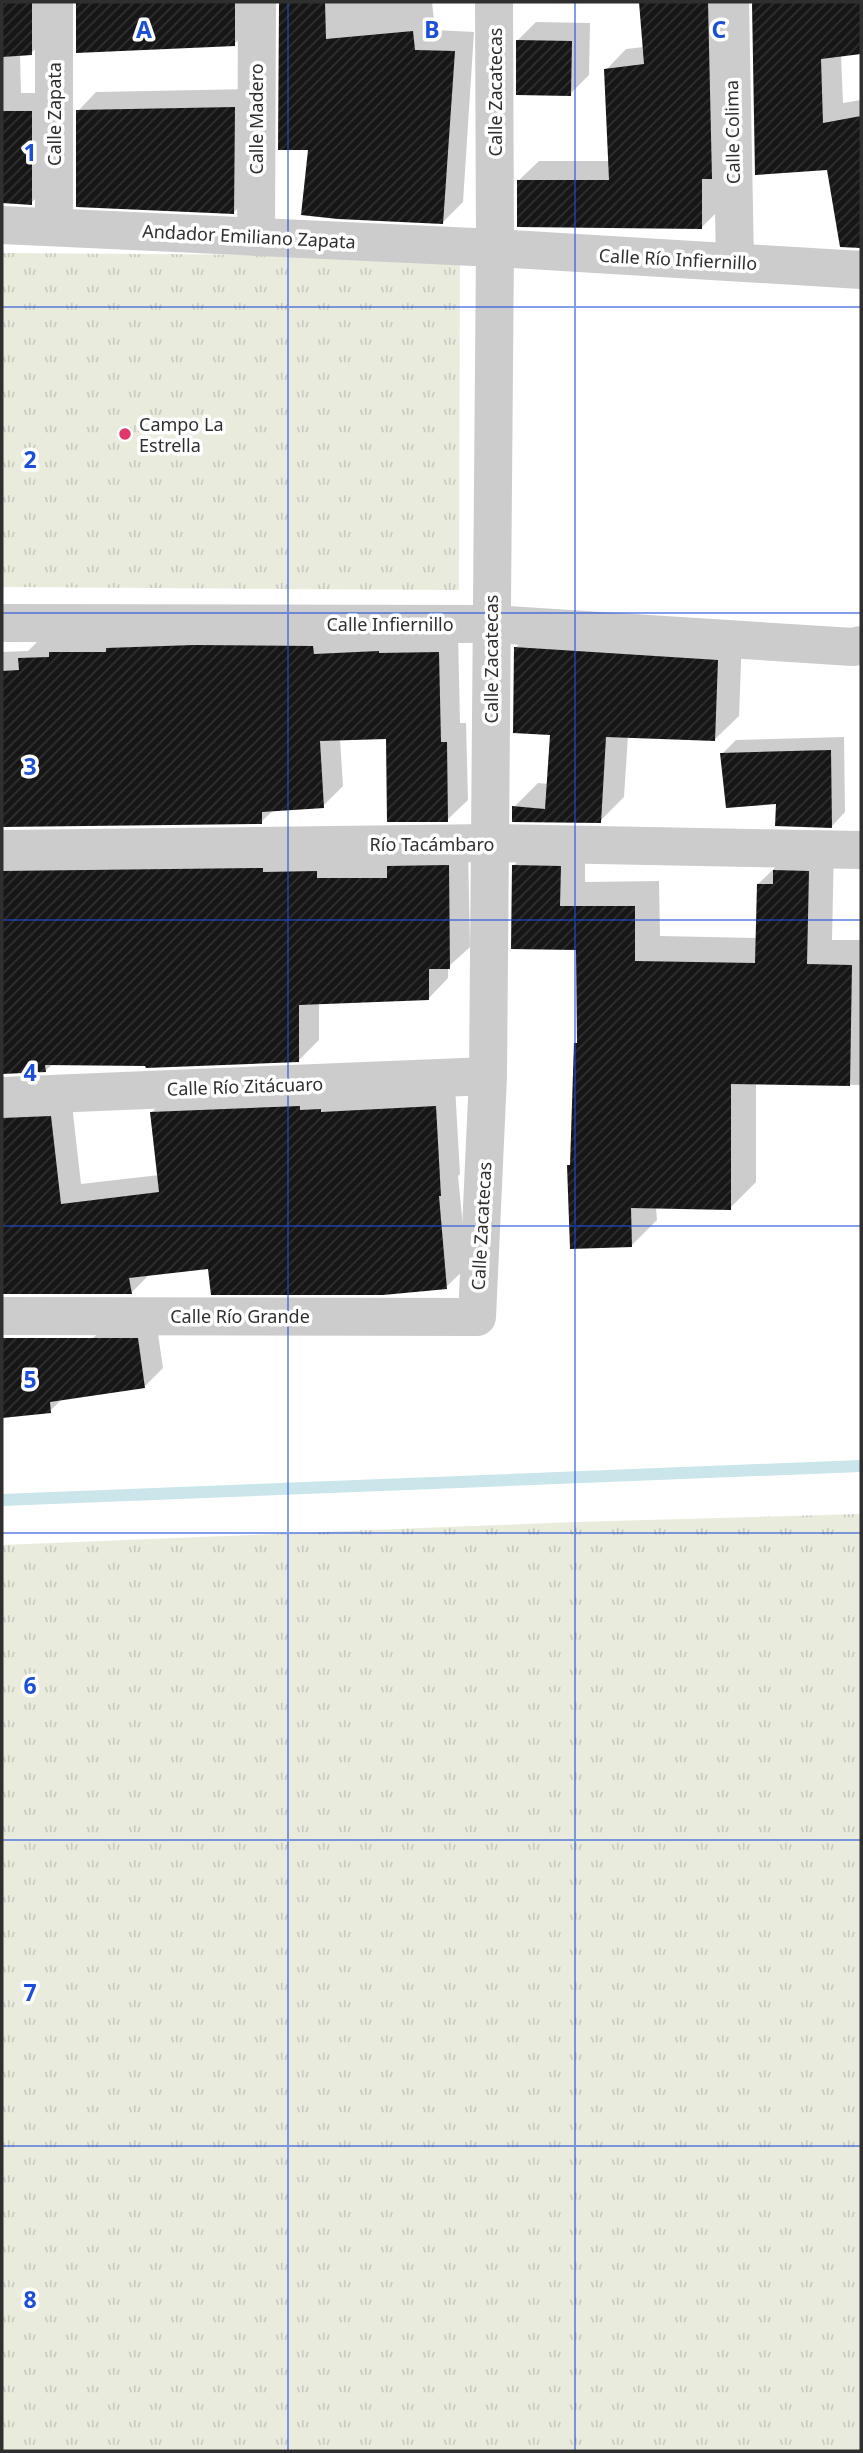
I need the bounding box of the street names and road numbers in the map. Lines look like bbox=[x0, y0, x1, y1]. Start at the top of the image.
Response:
street label: Calle Zacatecas bbox=[483, 28, 507, 156]
street label: Calle Zapata bbox=[42, 62, 66, 166]
street label: Calle Madero bbox=[244, 63, 268, 175]
street label: Calle Colima bbox=[719, 80, 745, 184]
street label: Andador Emiliano Zapata bbox=[142, 218, 356, 254]
street label: Calle Río Infiernillo bbox=[598, 243, 758, 275]
street label: Calle Zacatecas bbox=[479, 595, 503, 723]
street label: Calle Infiernillo bbox=[326, 612, 454, 636]
street label: Río Tacámbaro bbox=[370, 832, 494, 856]
street label: Calle Río Zitácuaro bbox=[166, 1071, 324, 1101]
street label: Calle Zacatecas bbox=[466, 1161, 496, 1291]
street label: Calle Río Grande bbox=[170, 1304, 310, 1328]

